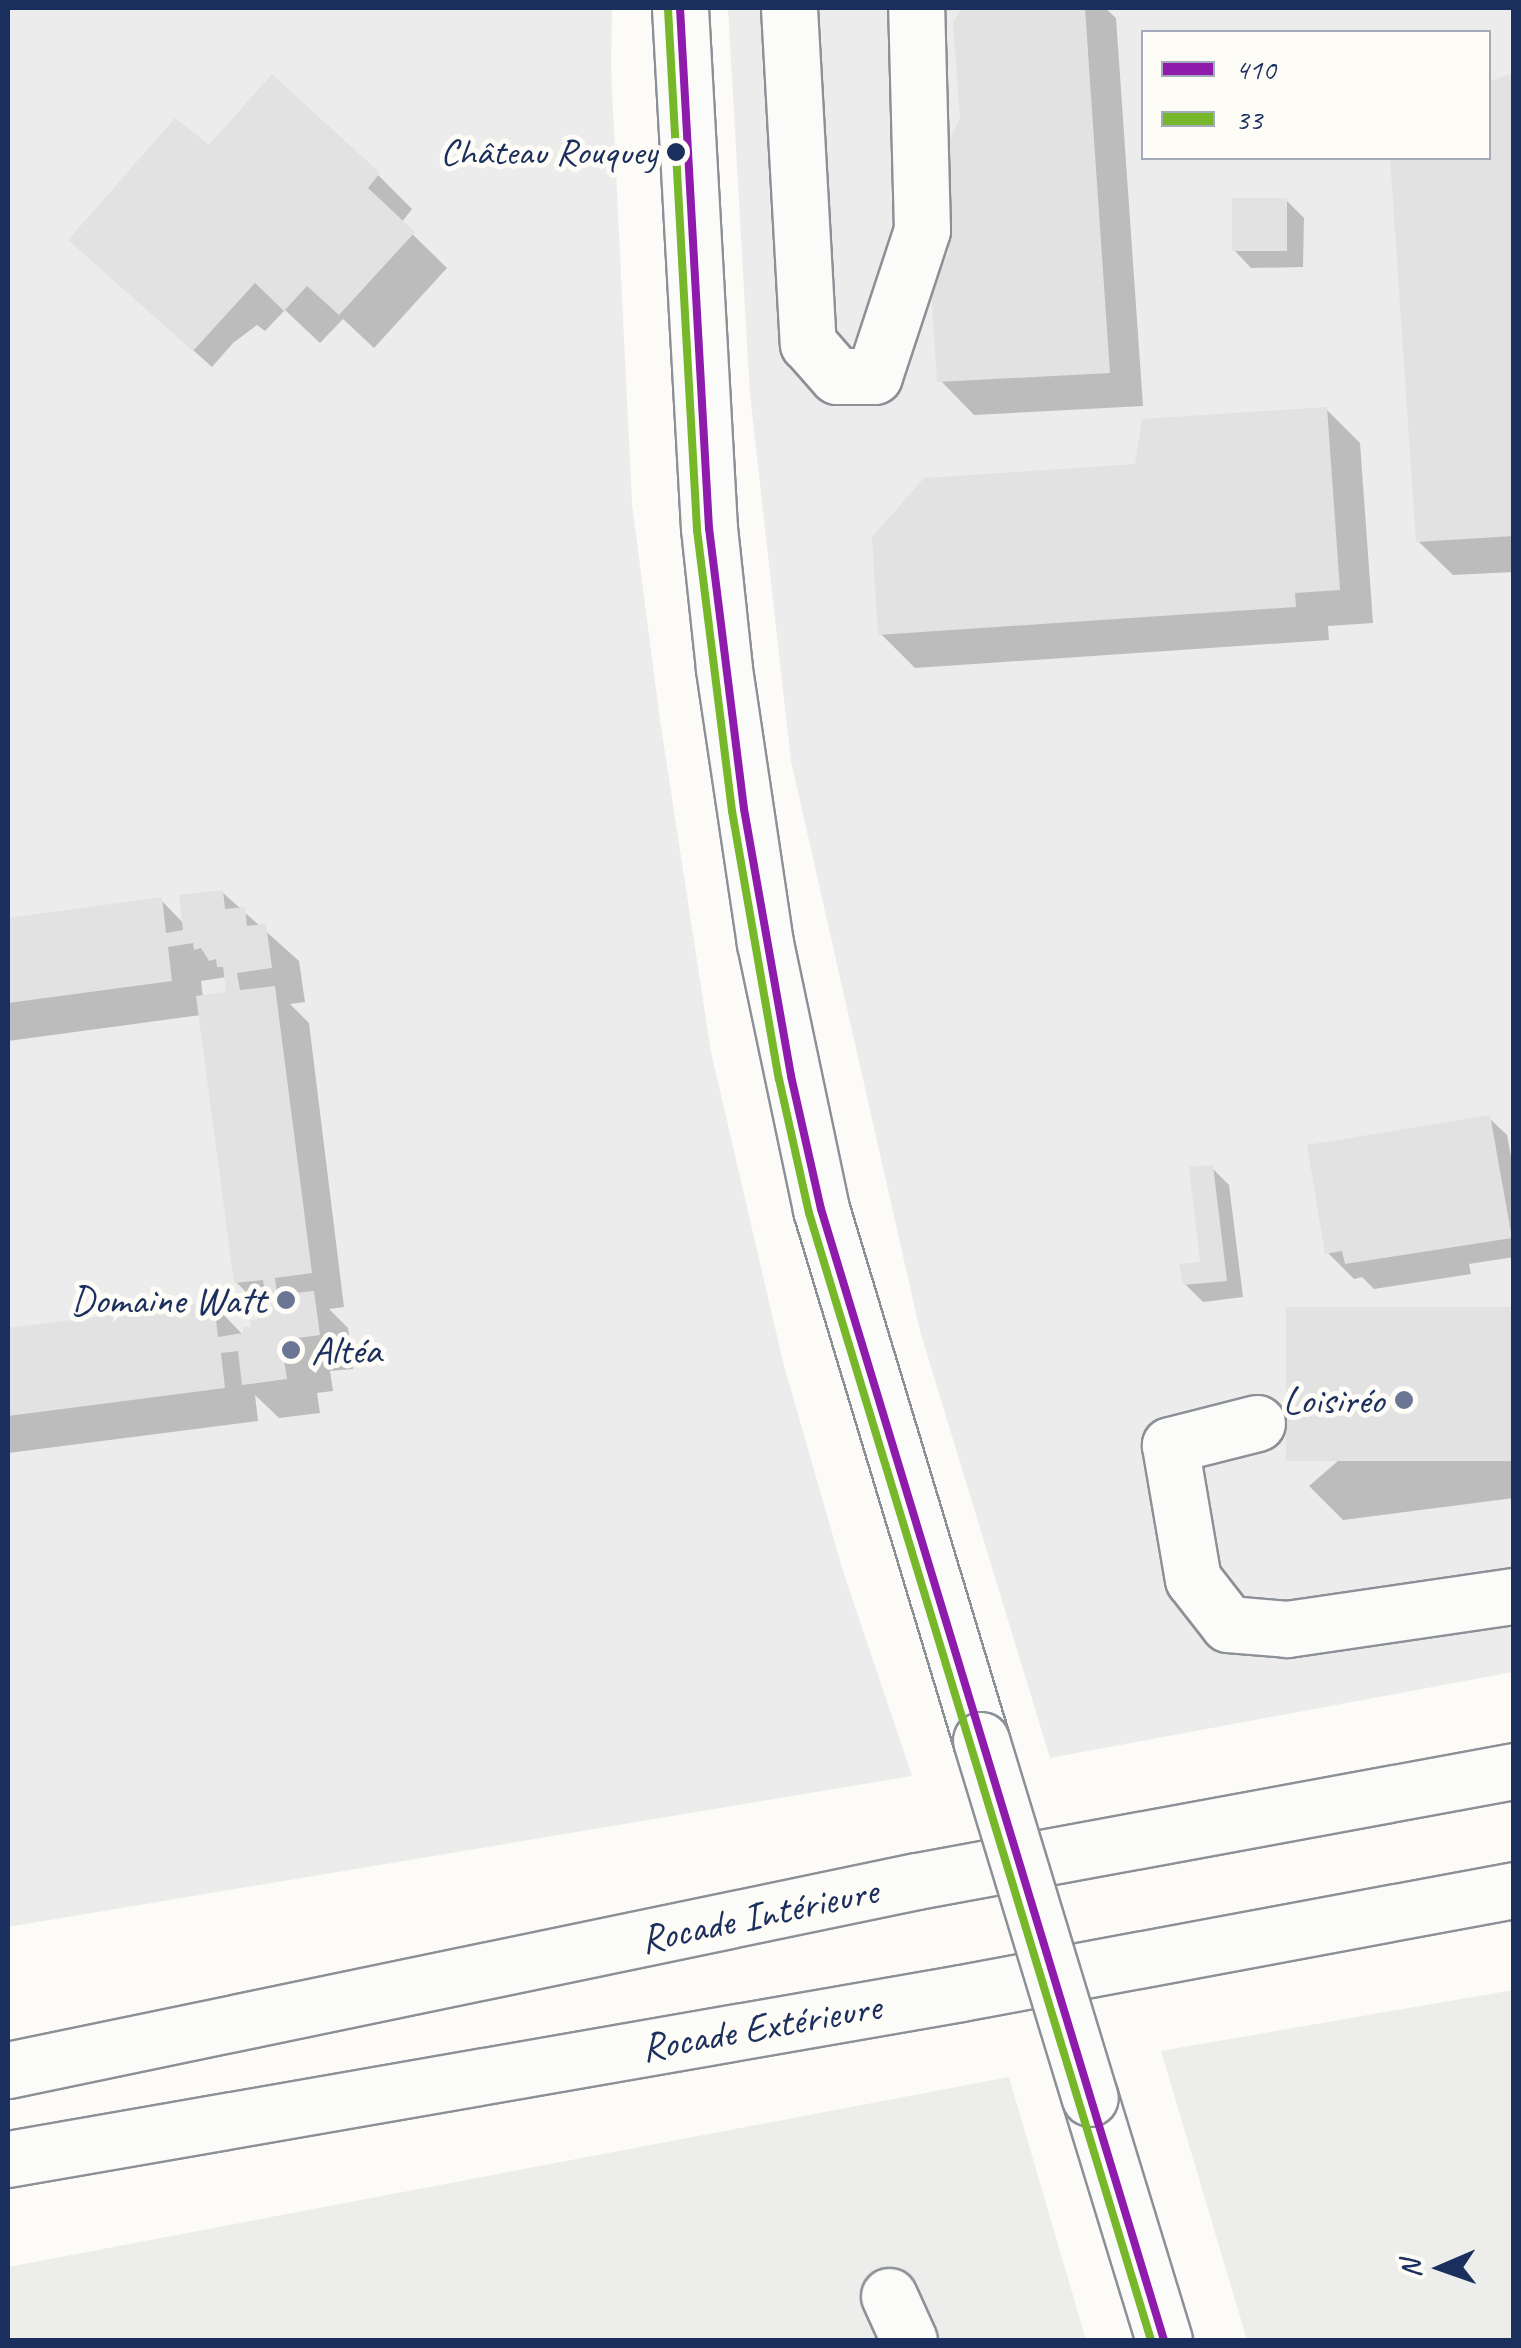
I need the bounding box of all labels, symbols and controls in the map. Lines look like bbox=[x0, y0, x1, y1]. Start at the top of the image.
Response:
legend bbox=[1141, 30, 1491, 160]
text: 410 bbox=[1235, 50, 1276, 88]
text: 33 bbox=[1235, 100, 1262, 138]
place label: Château Rouquey bbox=[440, 129, 657, 175]
marker: Château Rouquey bbox=[666, 142, 686, 162]
place label: Domaine Watt bbox=[69, 1276, 266, 1324]
marker: Domaine Watt bbox=[275, 1289, 297, 1311]
place label: Altéa bbox=[311, 1326, 382, 1374]
marker: Altéa bbox=[280, 1339, 302, 1361]
place label: Loisiréo bbox=[1283, 1376, 1384, 1424]
marker: Loisiréo bbox=[1393, 1389, 1415, 1411]
street label: Rocade Intérieure bbox=[636, 1866, 882, 1964]
street label: Rocade Extérieure bbox=[637, 1982, 885, 2072]
north arrow bbox=[1391, 2218, 1491, 2318]
text: N bbox=[1393, 2260, 1428, 2278]

